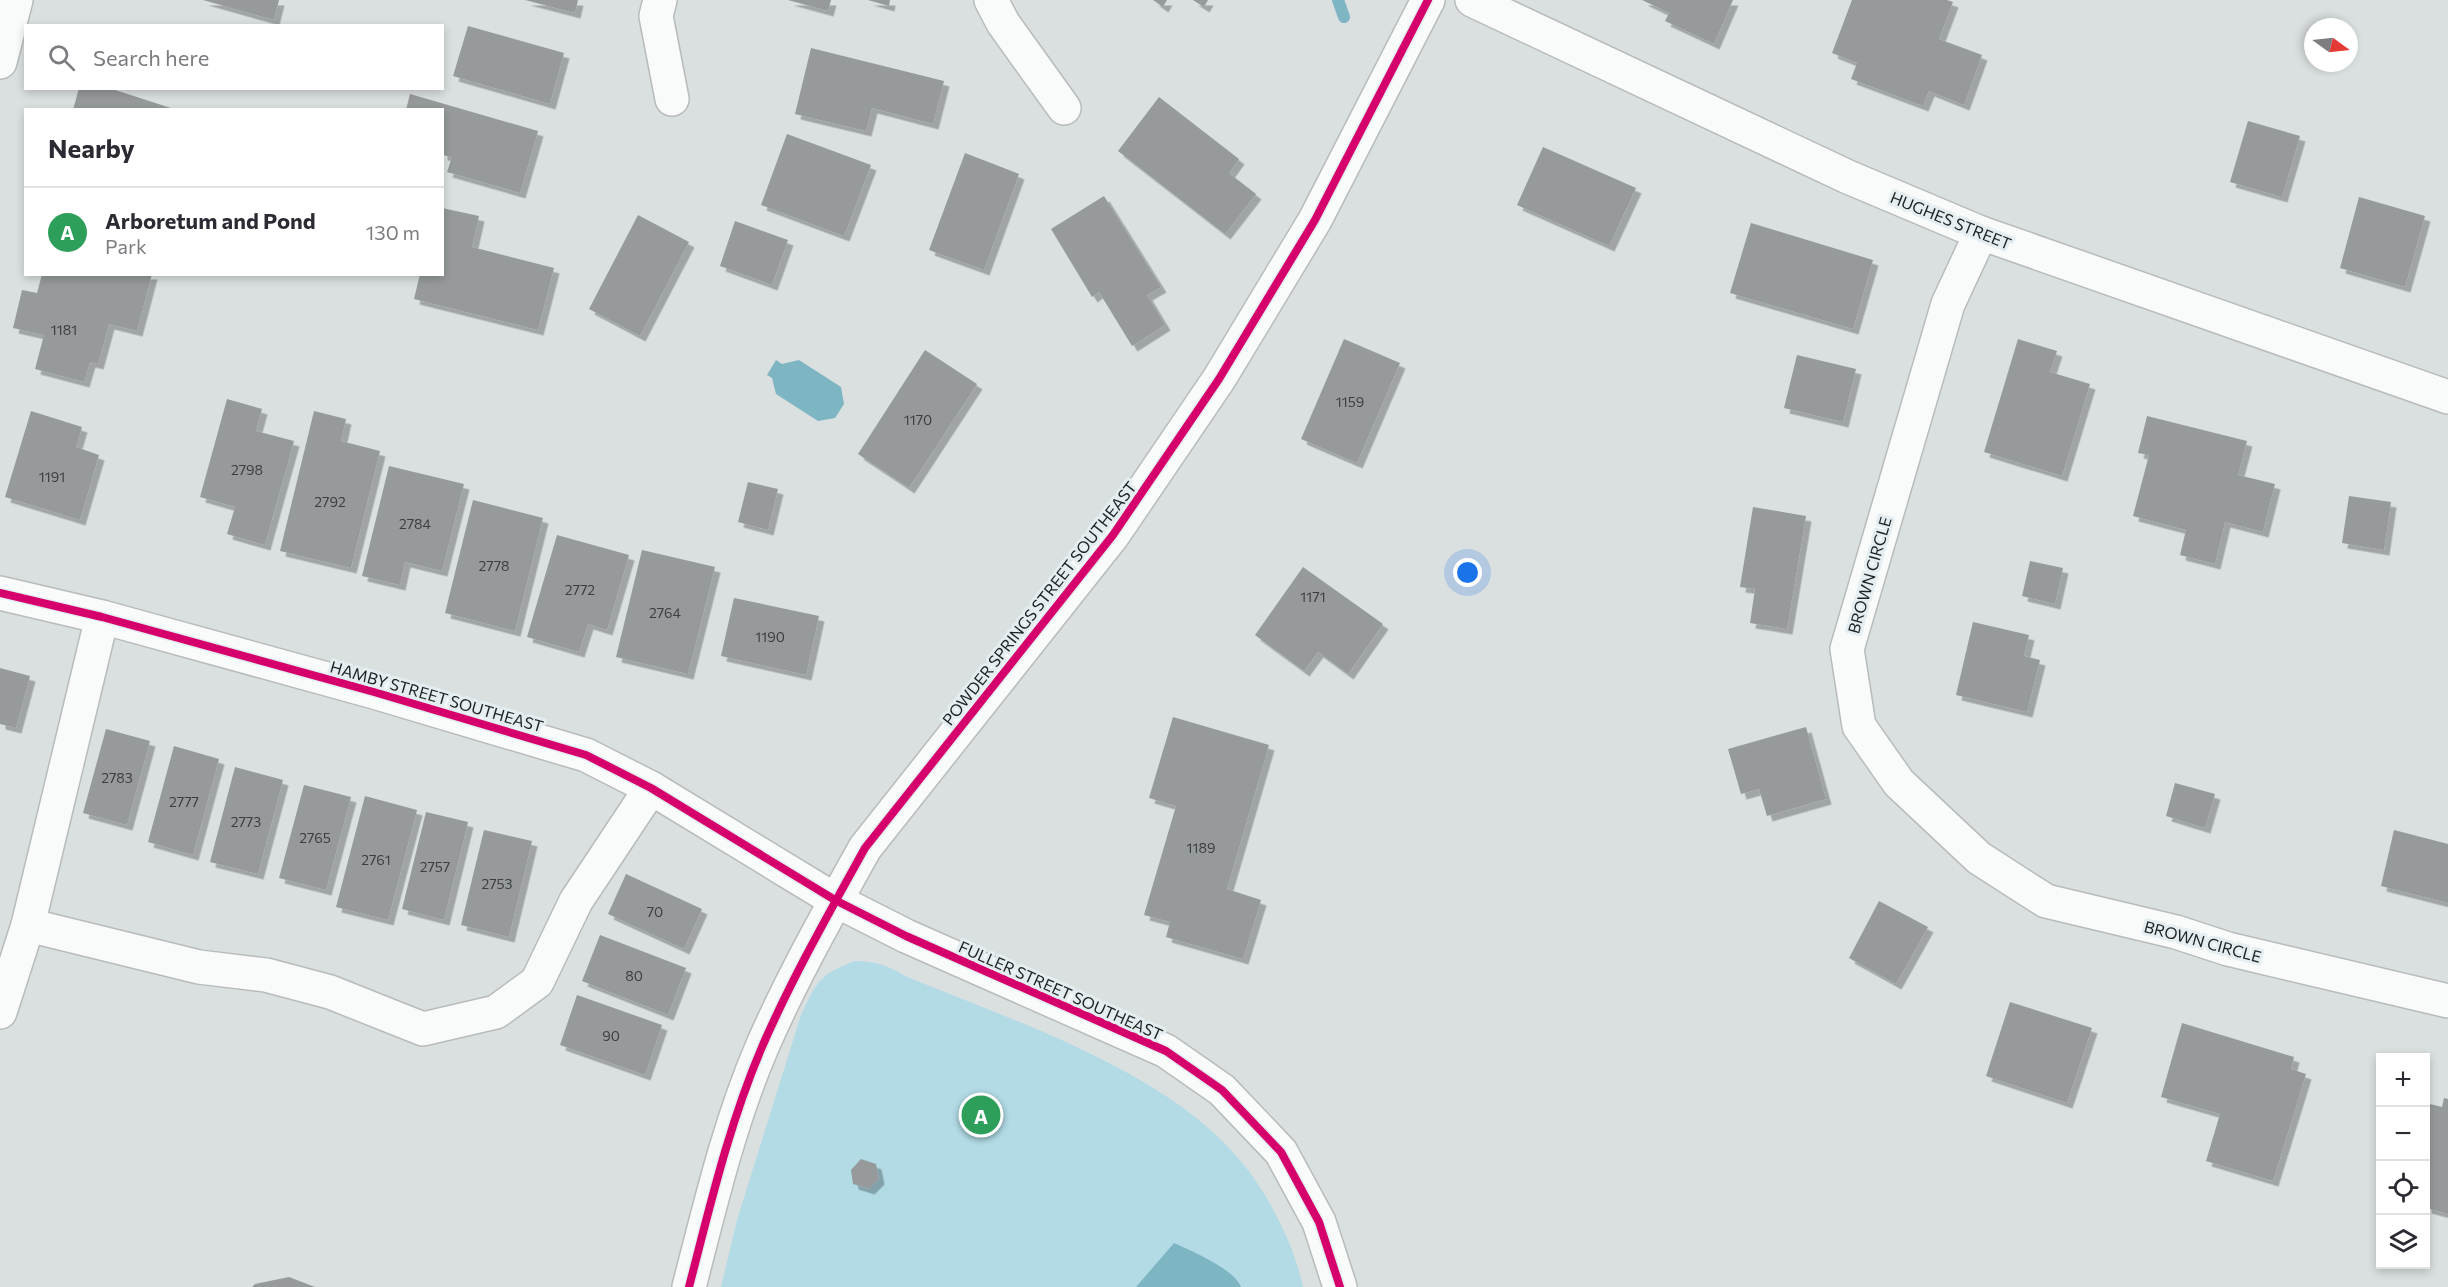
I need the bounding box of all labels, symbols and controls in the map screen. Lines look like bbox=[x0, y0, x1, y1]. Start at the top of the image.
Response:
north arrow bbox=[2304, 18, 2358, 72]
search box bbox=[24, 24, 444, 90]
icon: search bbox=[45, 41, 78, 74]
text: Search here bbox=[93, 44, 209, 71]
text: Nearby bbox=[48, 132, 135, 163]
street label: HUGHES STREET bbox=[1888, 187, 2014, 253]
text: Arboretum and Pond bbox=[105, 207, 316, 234]
text: A bbox=[60, 220, 75, 244]
text: 130 m bbox=[366, 220, 420, 244]
text: Park bbox=[105, 234, 147, 258]
house number: 1181 bbox=[51, 321, 77, 338]
house number: 1159 bbox=[1336, 393, 1364, 410]
house number: 1170 bbox=[904, 411, 932, 428]
house number: 2798 bbox=[231, 461, 263, 478]
house number: 1191 bbox=[39, 468, 65, 485]
street label: POWDER SPRINGS STREET SOUTHEAST bbox=[938, 477, 1140, 729]
house number: 2792 bbox=[314, 493, 346, 510]
street label: BROWN CIRCLE bbox=[1843, 514, 1895, 636]
house number: 2784 bbox=[399, 515, 432, 532]
house number: 2778 bbox=[479, 557, 509, 574]
your location bbox=[1453, 558, 1482, 587]
house number: 2772 bbox=[565, 581, 595, 598]
house number: 1171 bbox=[1300, 588, 1326, 605]
house number: 2764 bbox=[649, 604, 682, 621]
house number: 1190 bbox=[755, 628, 785, 645]
street label: HAMBY STREET SOUTHEAST bbox=[328, 656, 546, 736]
house number: 2783 bbox=[101, 769, 133, 786]
house number: 2777 bbox=[169, 793, 199, 810]
house number: 2773 bbox=[231, 813, 261, 830]
house number: 2765 bbox=[299, 829, 331, 846]
house number: 1189 bbox=[1187, 839, 1215, 856]
house number: 2761 bbox=[361, 851, 391, 868]
house number: 2757 bbox=[420, 858, 450, 875]
house number: 2753 bbox=[481, 875, 513, 892]
house number: 70 bbox=[647, 903, 663, 920]
street label: BROWN CIRCLE bbox=[2142, 916, 2264, 966]
street label: FULLER STREET SOUTHEAST bbox=[956, 936, 1166, 1044]
house number: 80 bbox=[625, 967, 643, 984]
house number: 90 bbox=[602, 1027, 620, 1044]
map controls bbox=[2376, 1053, 2430, 1269]
button: + bbox=[2376, 1053, 2430, 1107]
pin: A bbox=[962, 1092, 1000, 1138]
button: − bbox=[2376, 1107, 2430, 1161]
button: locate bbox=[2376, 1161, 2430, 1215]
button: layers bbox=[2376, 1215, 2430, 1269]

